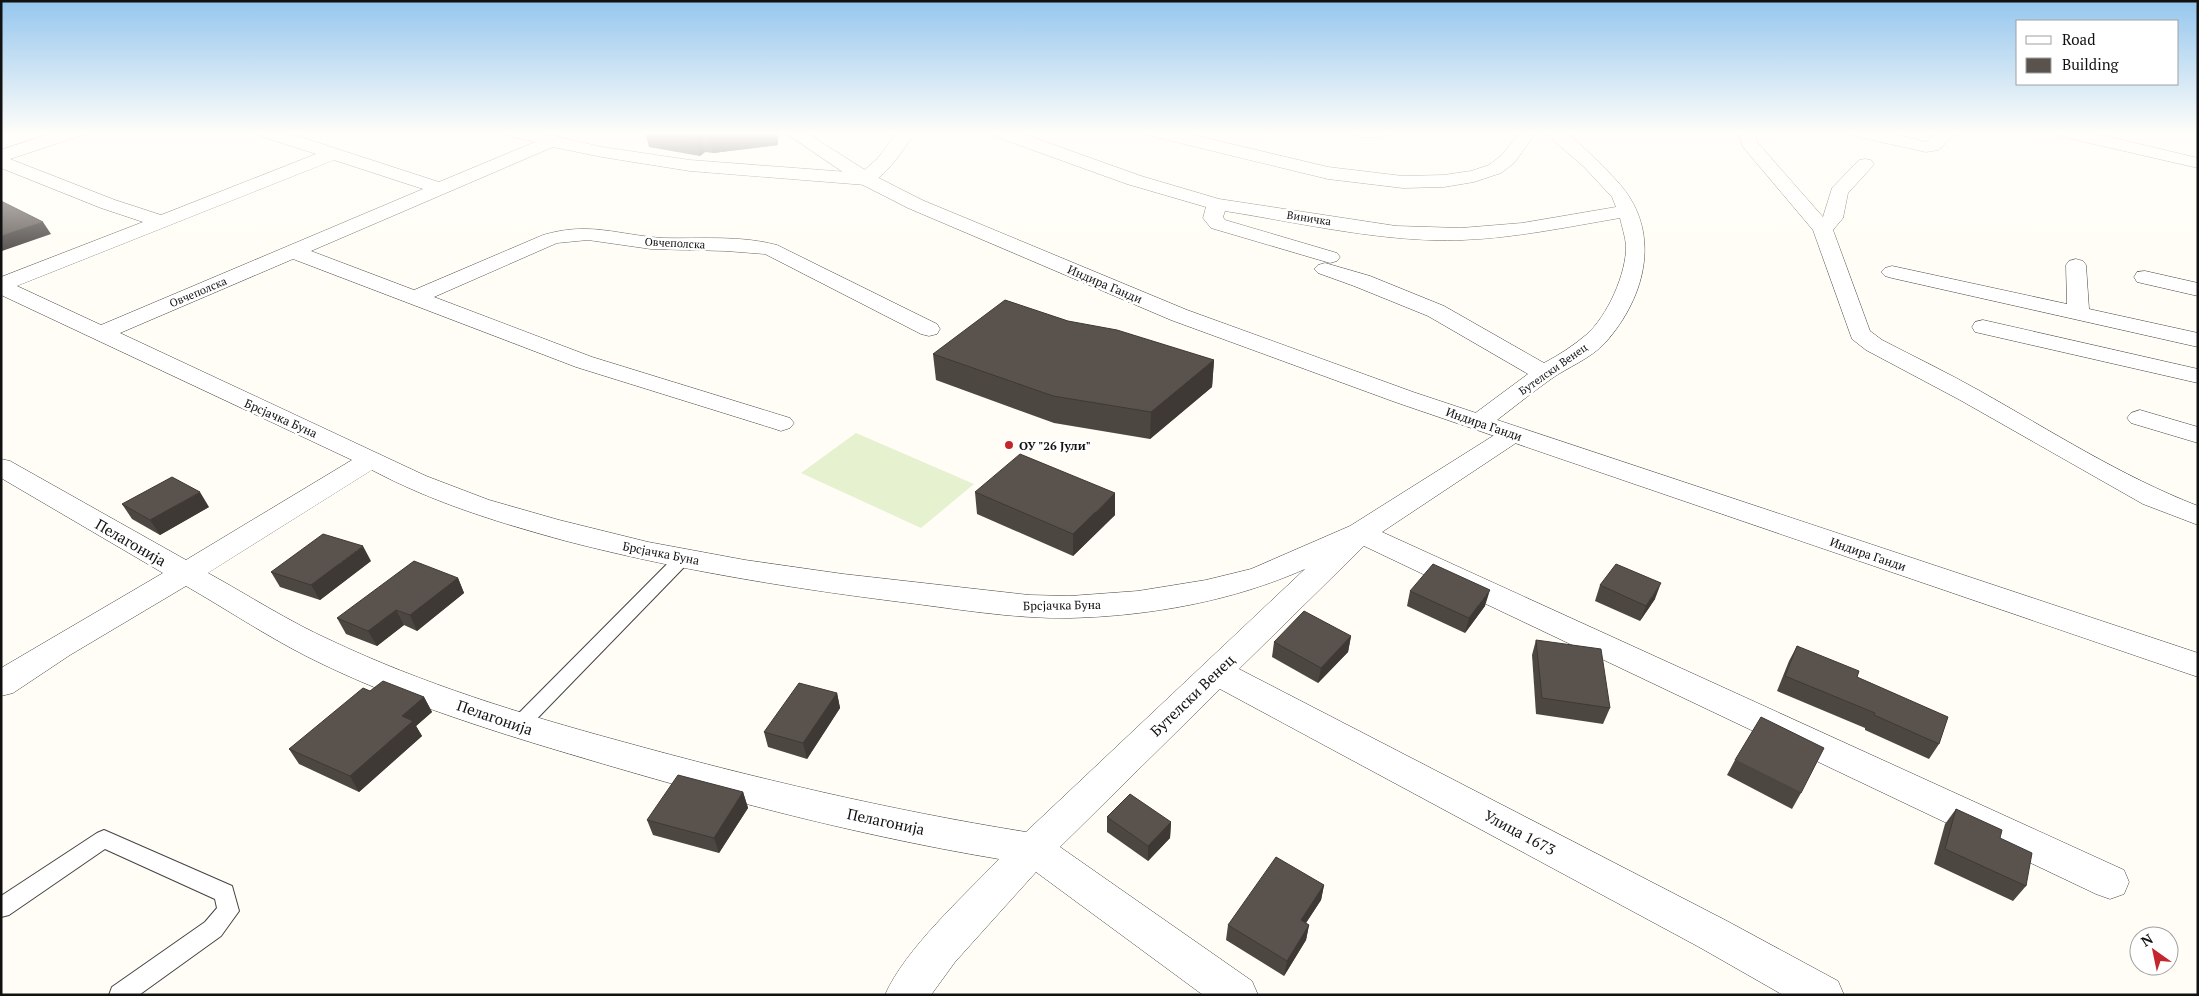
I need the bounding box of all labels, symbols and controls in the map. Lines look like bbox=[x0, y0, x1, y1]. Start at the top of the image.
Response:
legend bbox=[2016, 20, 2179, 85]
text: Road bbox=[2062, 29, 2095, 49]
text: Building bbox=[2062, 54, 2120, 74]
street label: Виничка bbox=[1286, 208, 1333, 228]
street label: Овчеполска bbox=[644, 234, 706, 252]
street label: Индира Ганди bbox=[1065, 262, 1145, 306]
street label: Овчеполска bbox=[167, 274, 229, 310]
street label: Бутелски Венец bbox=[1516, 340, 1590, 398]
street label: Брсјачка Буна bbox=[242, 395, 320, 441]
street label: Индира Ганди bbox=[1444, 404, 1524, 444]
place label: ОУ "26 Јули" bbox=[1019, 438, 1091, 453]
marker: ОУ "26 Јули" bbox=[1003, 439, 1015, 451]
street label: Пелагонија bbox=[92, 514, 170, 571]
street label: Индира Ганди bbox=[1828, 534, 1908, 574]
street label: Брсјачка Буна bbox=[621, 538, 701, 568]
street label: Брсјачка Буна bbox=[1023, 597, 1101, 613]
street label: Бутелски Венец bbox=[1145, 650, 1239, 740]
street label: Пелагонија bbox=[455, 695, 536, 739]
street label: Пелагонија bbox=[845, 803, 927, 839]
street label: Улица 1673 bbox=[1481, 805, 1559, 859]
north arrow bbox=[2129, 926, 2179, 976]
text: N bbox=[2137, 929, 2157, 951]

